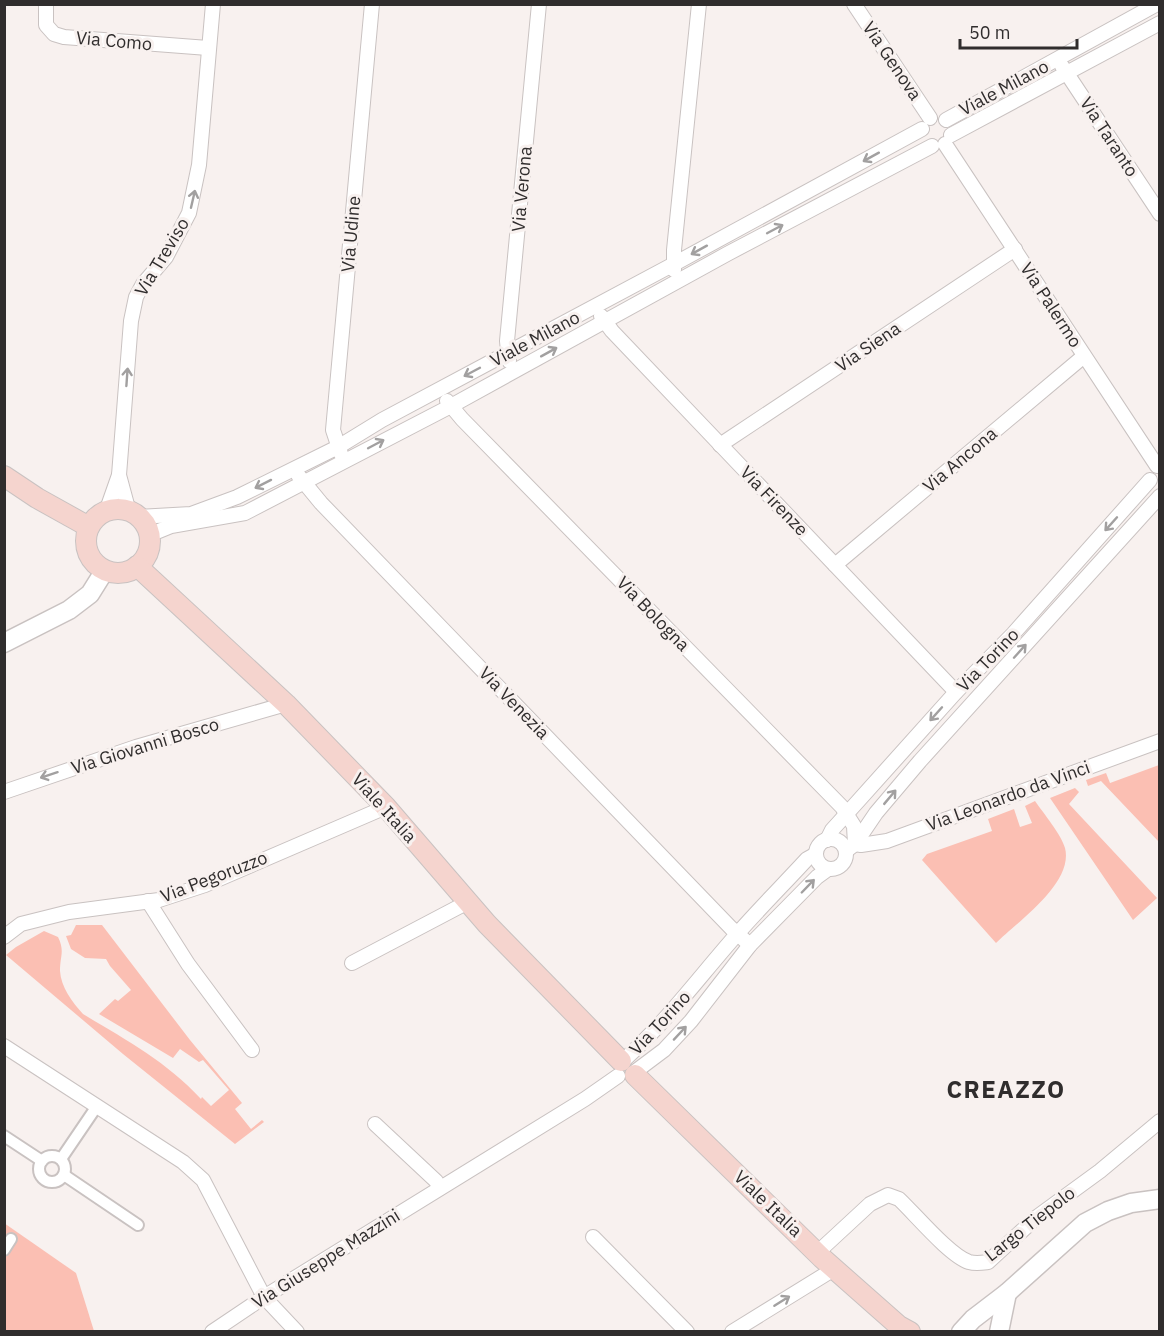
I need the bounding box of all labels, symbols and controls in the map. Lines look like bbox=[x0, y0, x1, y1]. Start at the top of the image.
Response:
scale bar bbox=[960, 12, 1077, 50]
street label: Via Genova bbox=[858, 17, 927, 105]
text: 50 m bbox=[969, 21, 1011, 44]
street label: Via Como bbox=[75, 26, 153, 55]
street label: Viale Milano bbox=[955, 54, 1052, 121]
street label: Via Taranto bbox=[1075, 92, 1144, 181]
street label: Via Verona bbox=[506, 145, 537, 233]
one-way arrow bbox=[862, 152, 880, 163]
one-way arrow bbox=[187, 189, 199, 208]
street label: Via Udine bbox=[336, 195, 365, 273]
street label: Via Treviso bbox=[129, 213, 194, 300]
one-way arrow bbox=[766, 223, 783, 235]
one-way arrow bbox=[691, 245, 709, 256]
street label: Via Palermo bbox=[1015, 258, 1087, 352]
street label: Viale Milano bbox=[486, 305, 583, 372]
street label: Via Siena bbox=[831, 316, 905, 377]
one-way arrow bbox=[539, 346, 557, 357]
one-way arrow bbox=[464, 366, 481, 378]
one-way arrow bbox=[122, 367, 133, 387]
street label: Via Ancona bbox=[918, 422, 1002, 497]
one-way arrow bbox=[367, 438, 385, 449]
street label: Via Firenze bbox=[735, 461, 813, 541]
one-way arrow bbox=[255, 479, 273, 490]
one-way arrow bbox=[1104, 516, 1118, 531]
street label: Via Bologna bbox=[612, 571, 695, 656]
street label: Via Torino bbox=[952, 623, 1024, 696]
one-way arrow bbox=[1013, 644, 1027, 659]
street label: Via Venezia bbox=[474, 662, 555, 744]
one-way arrow bbox=[929, 706, 943, 721]
street label: Via Giovanni Bosco bbox=[68, 712, 222, 779]
street label: Via Leonardo da Vinci bbox=[923, 755, 1093, 836]
street label: Viale Italia bbox=[347, 768, 422, 848]
one-way arrow bbox=[40, 771, 59, 782]
one-way arrow bbox=[883, 790, 897, 805]
street label: Via Pegoruzzo bbox=[157, 846, 271, 907]
one-way arrow bbox=[801, 879, 815, 894]
street label: Via Torino bbox=[624, 986, 695, 1060]
one-way arrow bbox=[673, 1026, 687, 1041]
district label: CREAZZO bbox=[946, 1073, 1066, 1105]
street label: Viale Italia bbox=[729, 1165, 808, 1242]
street label: Largo Tiepolo bbox=[980, 1181, 1080, 1266]
street label: Via Giuseppe Mazzini bbox=[247, 1204, 404, 1313]
one-way arrow bbox=[773, 1294, 790, 1306]

